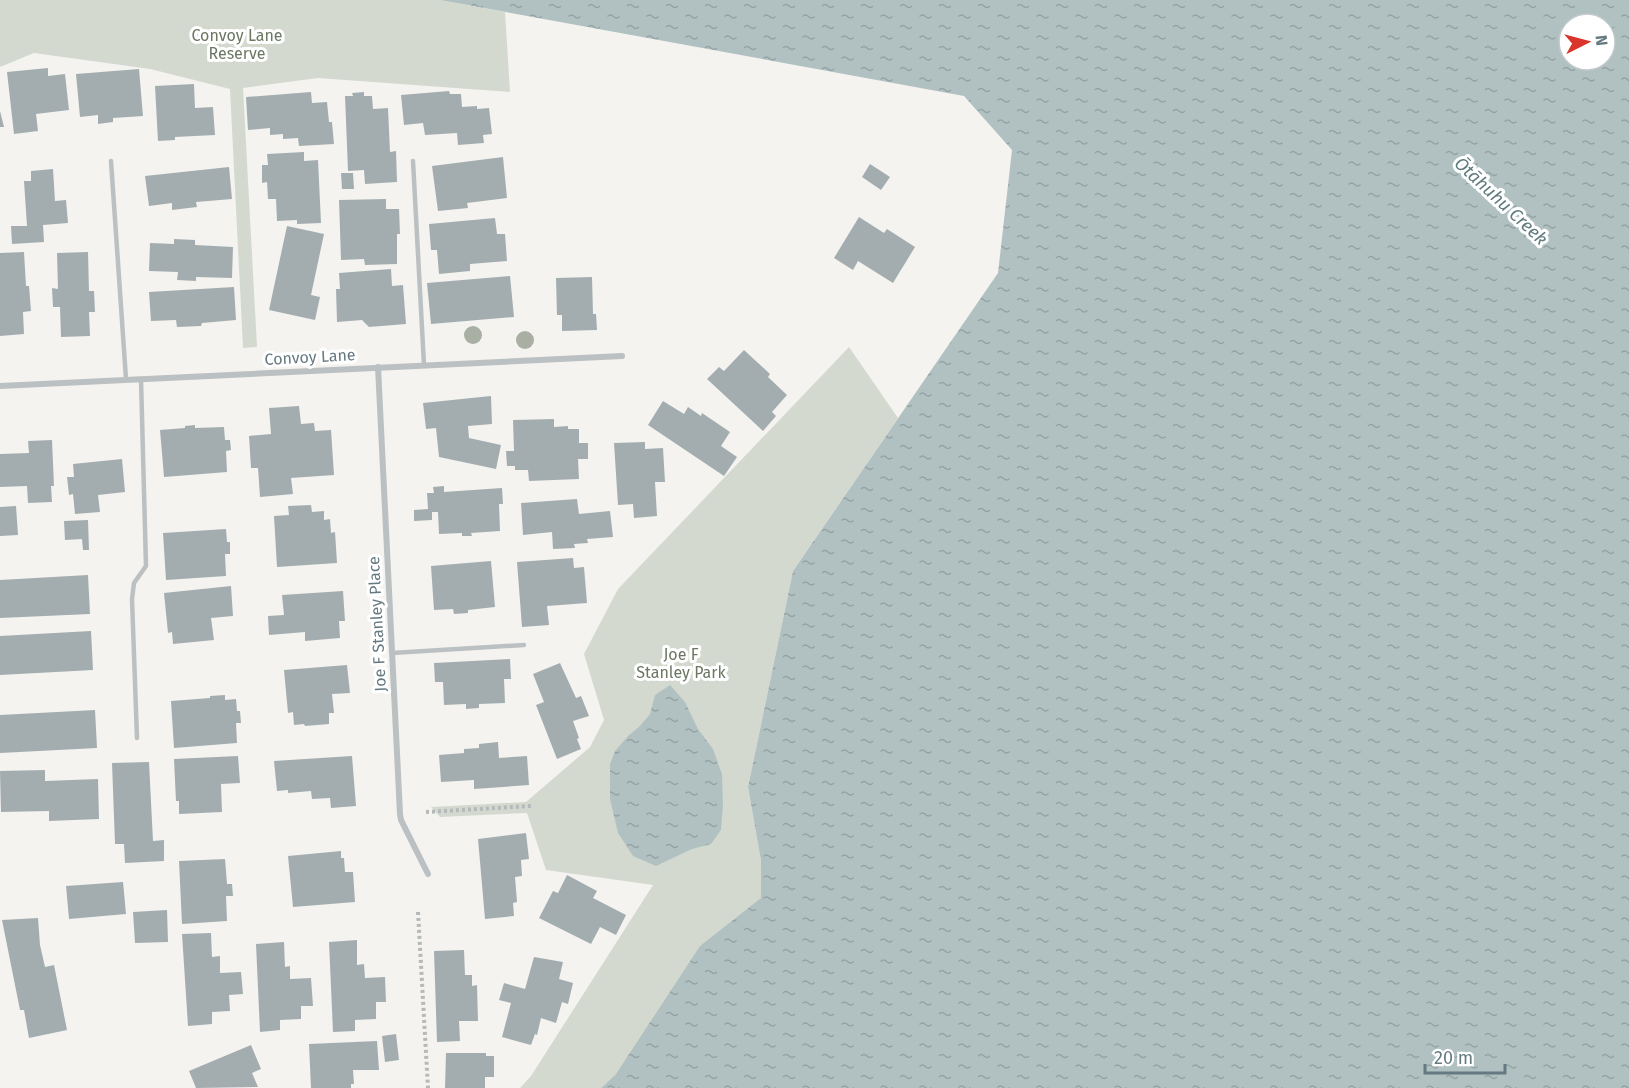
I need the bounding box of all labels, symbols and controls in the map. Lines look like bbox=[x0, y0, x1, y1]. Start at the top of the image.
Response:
north arrow bbox=[1557, 12, 1617, 72]
park label: Convoy Lane Reserve bbox=[191, 26, 283, 63]
text: N bbox=[1591, 34, 1611, 47]
water label: Ōtāhuhu Creek bbox=[1450, 152, 1552, 250]
street label: Convoy Lane bbox=[264, 345, 356, 369]
street label: Joe F Stanley Place bbox=[364, 556, 390, 692]
park label: Joe F Stanley Park bbox=[636, 645, 726, 682]
scale bar bbox=[1425, 1037, 1504, 1075]
text: 20 m bbox=[1434, 1047, 1473, 1069]

